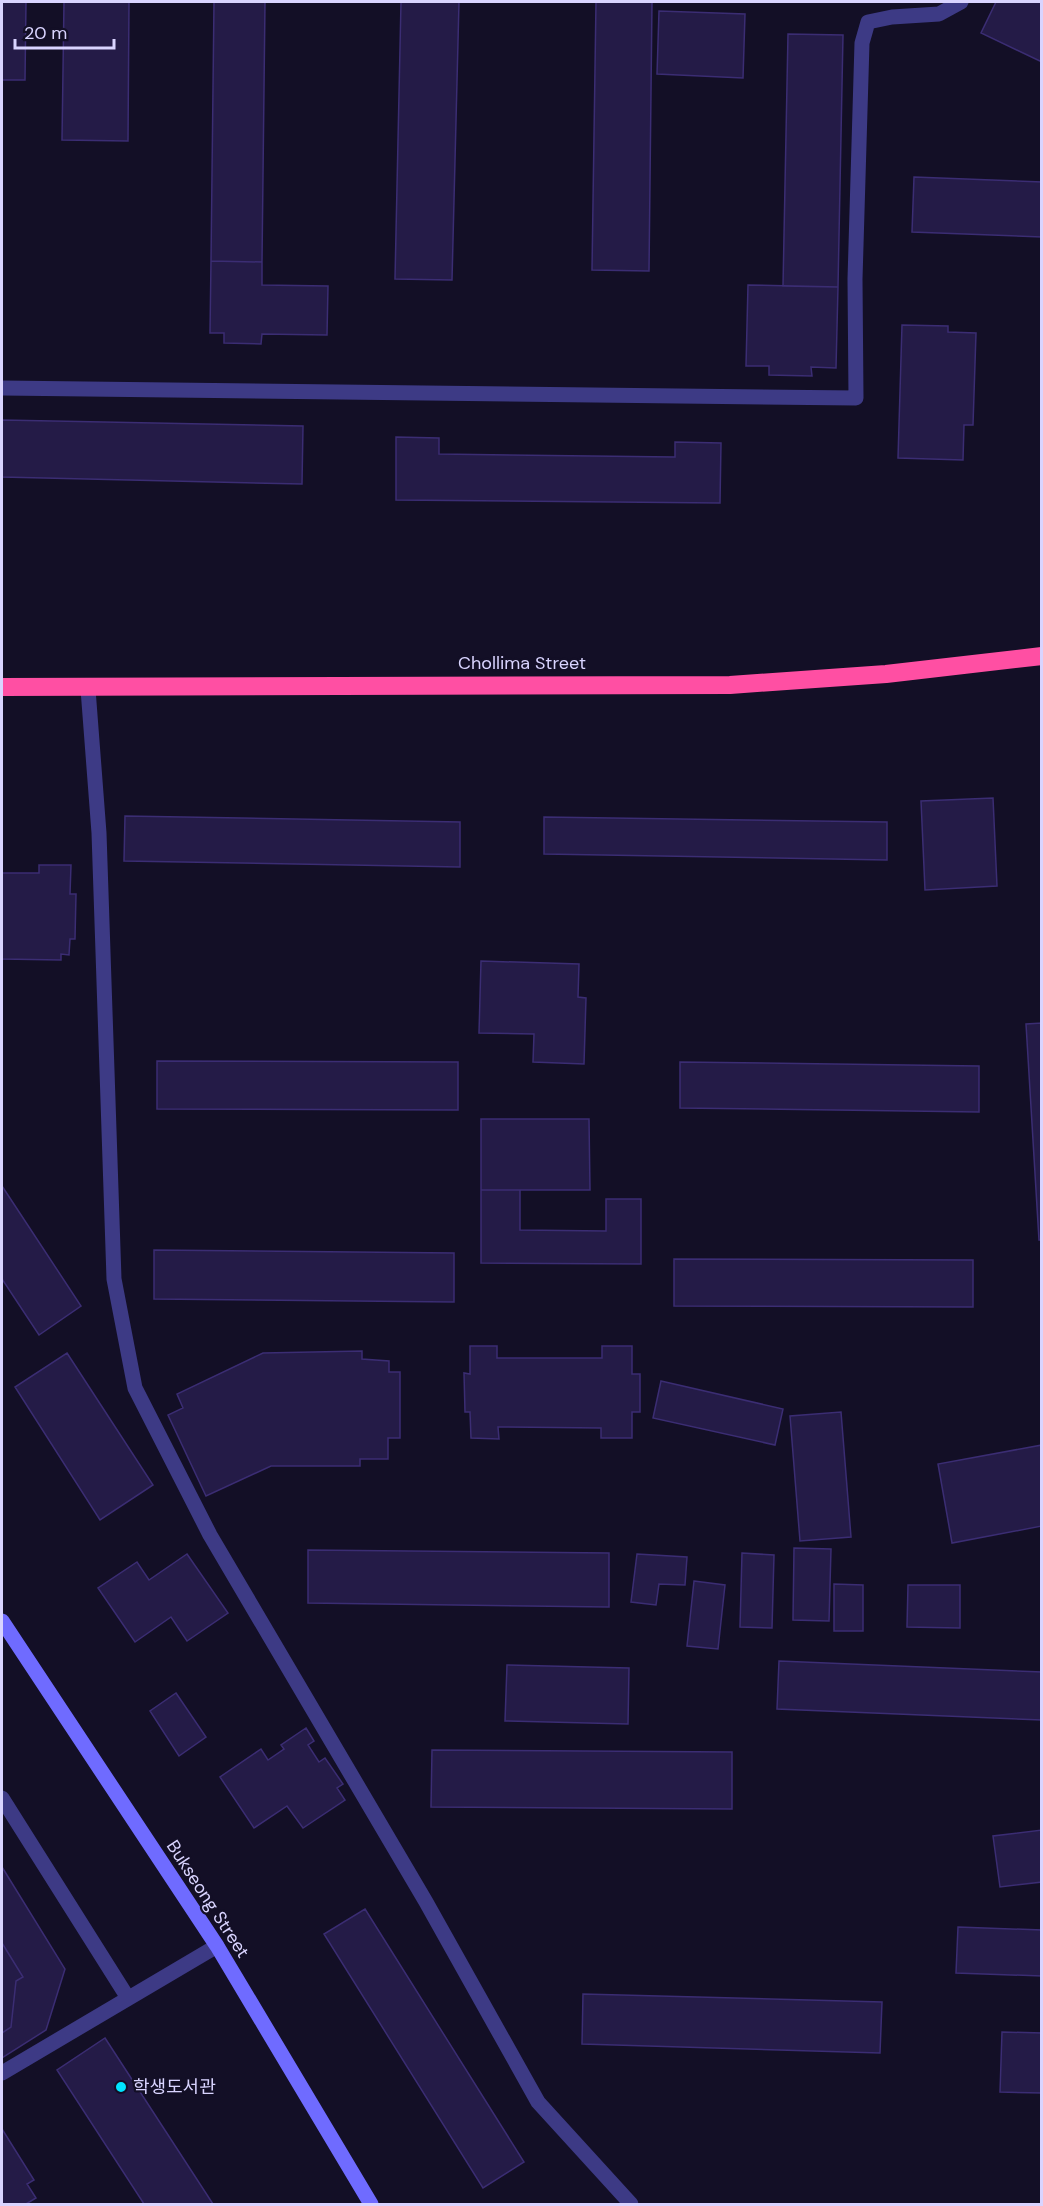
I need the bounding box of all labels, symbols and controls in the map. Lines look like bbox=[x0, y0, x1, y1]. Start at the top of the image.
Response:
scale bar bbox=[15, 12, 114, 50]
text: 20 m bbox=[24, 21, 67, 45]
street label: Chollima Street bbox=[458, 651, 586, 675]
street label: Bukseong Street bbox=[161, 1836, 255, 1962]
place label: 학생도서관 bbox=[133, 2075, 216, 2099]
marker: 학생도서관 bbox=[114, 2080, 128, 2094]

